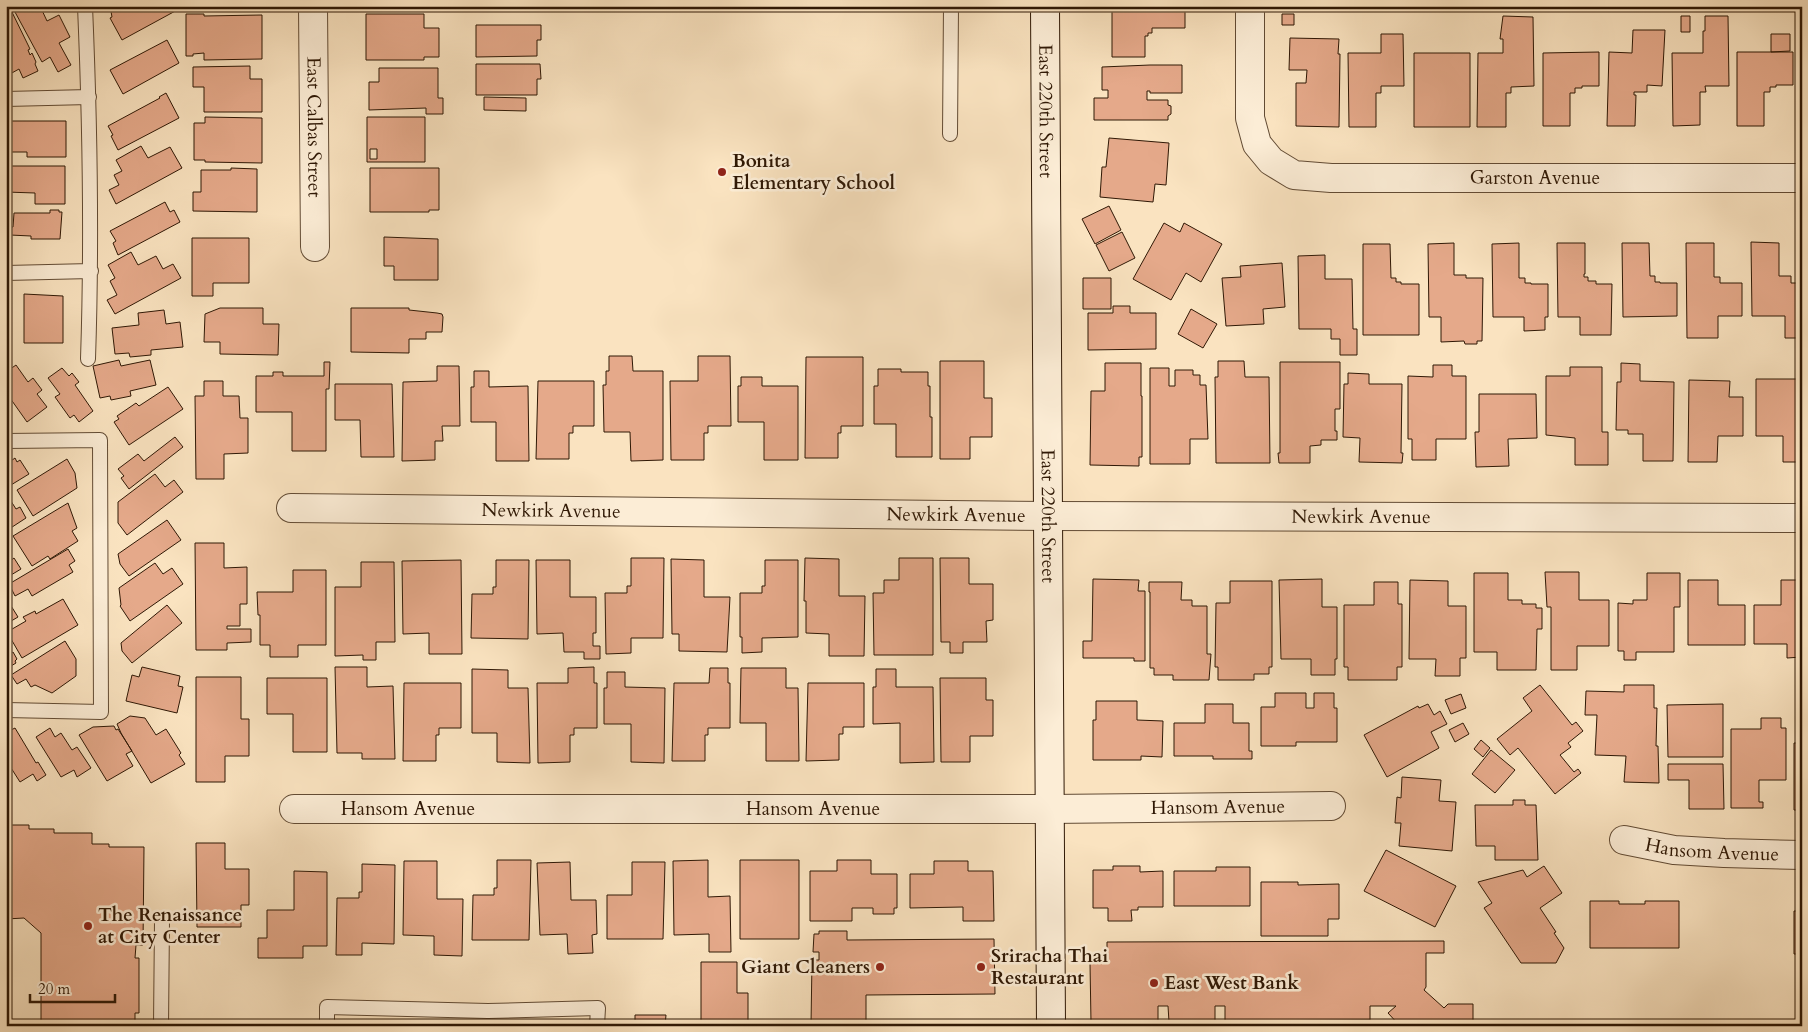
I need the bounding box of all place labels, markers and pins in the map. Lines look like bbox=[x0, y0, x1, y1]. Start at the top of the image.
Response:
place label: Bonita Elementary School bbox=[732, 148, 895, 196]
marker: Bonita Elementary School bbox=[716, 166, 728, 178]
place label: The Renaissance at City Center bbox=[98, 902, 242, 950]
marker: The Renaissance at City Center bbox=[82, 920, 94, 932]
place label: Sriracha Thai Restaurant bbox=[991, 943, 1108, 991]
place label: Giant Cleaners bbox=[741, 954, 870, 980]
marker: Giant Cleaners bbox=[874, 961, 886, 973]
marker: Sriracha Thai Restaurant bbox=[975, 961, 987, 973]
place label: East West Bank bbox=[1164, 970, 1299, 996]
marker: East West Bank bbox=[1148, 977, 1160, 989]

